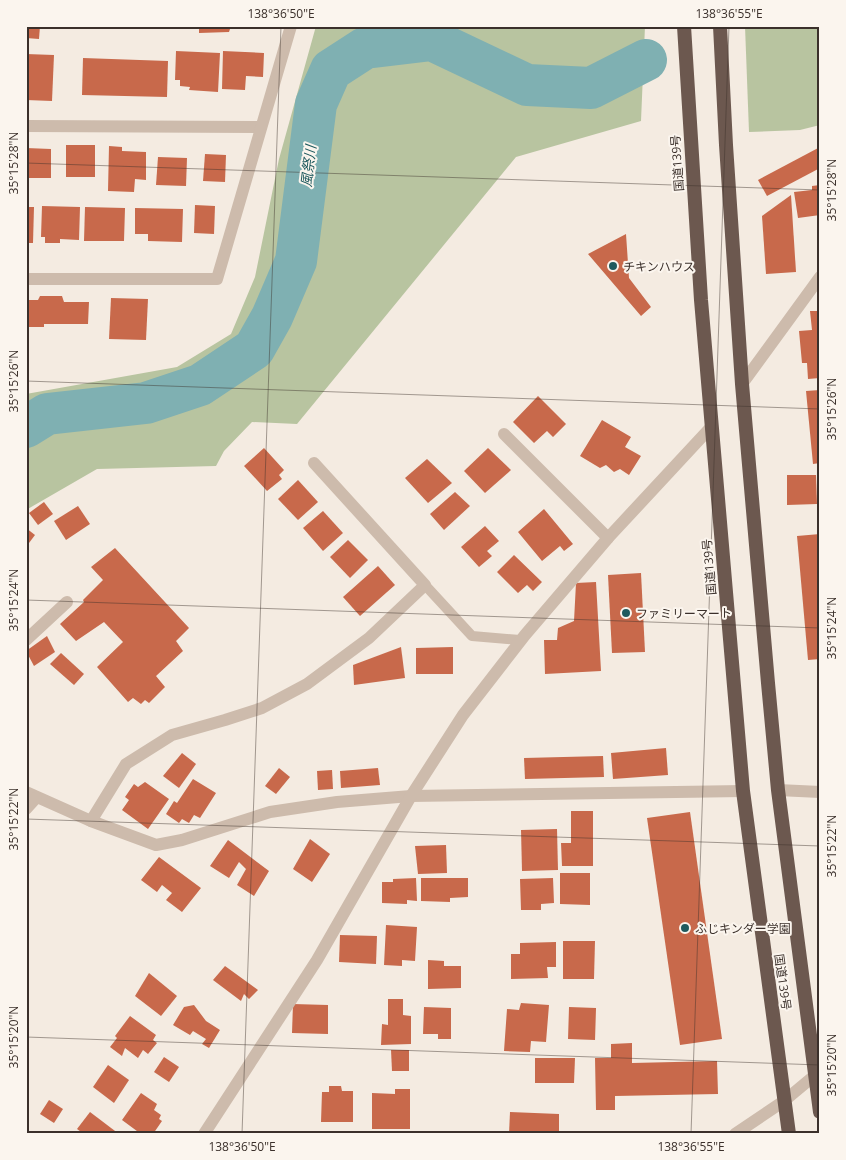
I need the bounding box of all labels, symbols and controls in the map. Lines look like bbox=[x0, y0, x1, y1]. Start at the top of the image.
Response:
text: 138°36'50"E bbox=[247, 5, 315, 22]
text: 138°36'55"E bbox=[695, 5, 763, 22]
text: 35°15'28"N bbox=[5, 132, 22, 194]
street label: 国道139号 bbox=[667, 134, 687, 192]
water label: 風祭川 bbox=[296, 142, 320, 188]
text: 35°15'28"N bbox=[823, 159, 840, 221]
place label: チキンハウス bbox=[623, 258, 695, 275]
marker: チキンハウス bbox=[607, 260, 619, 272]
text: 35°15'26"N bbox=[5, 350, 22, 412]
text: 35°15'26"N bbox=[823, 378, 840, 440]
street label: 国道139号 bbox=[698, 538, 720, 596]
text: 35°15'24"N bbox=[5, 569, 22, 631]
text: 35°15'24"N bbox=[823, 597, 840, 659]
place label: ファミリーマート bbox=[636, 605, 732, 622]
marker: ファミリーマート bbox=[620, 607, 632, 619]
text: 35°15'22"N bbox=[5, 788, 22, 850]
text: 35°15'22"N bbox=[823, 815, 840, 877]
place label: ふじキンダー学園 bbox=[695, 920, 791, 937]
marker: ふじキンダー学園 bbox=[679, 922, 691, 934]
street label: 国道139号 bbox=[771, 953, 795, 1011]
text: 35°15'20"N bbox=[5, 1006, 22, 1068]
text: 35°15'20"N bbox=[823, 1034, 840, 1096]
text: 138°36'50"E bbox=[208, 1138, 276, 1155]
text: 138°36'55"E bbox=[657, 1138, 725, 1155]

